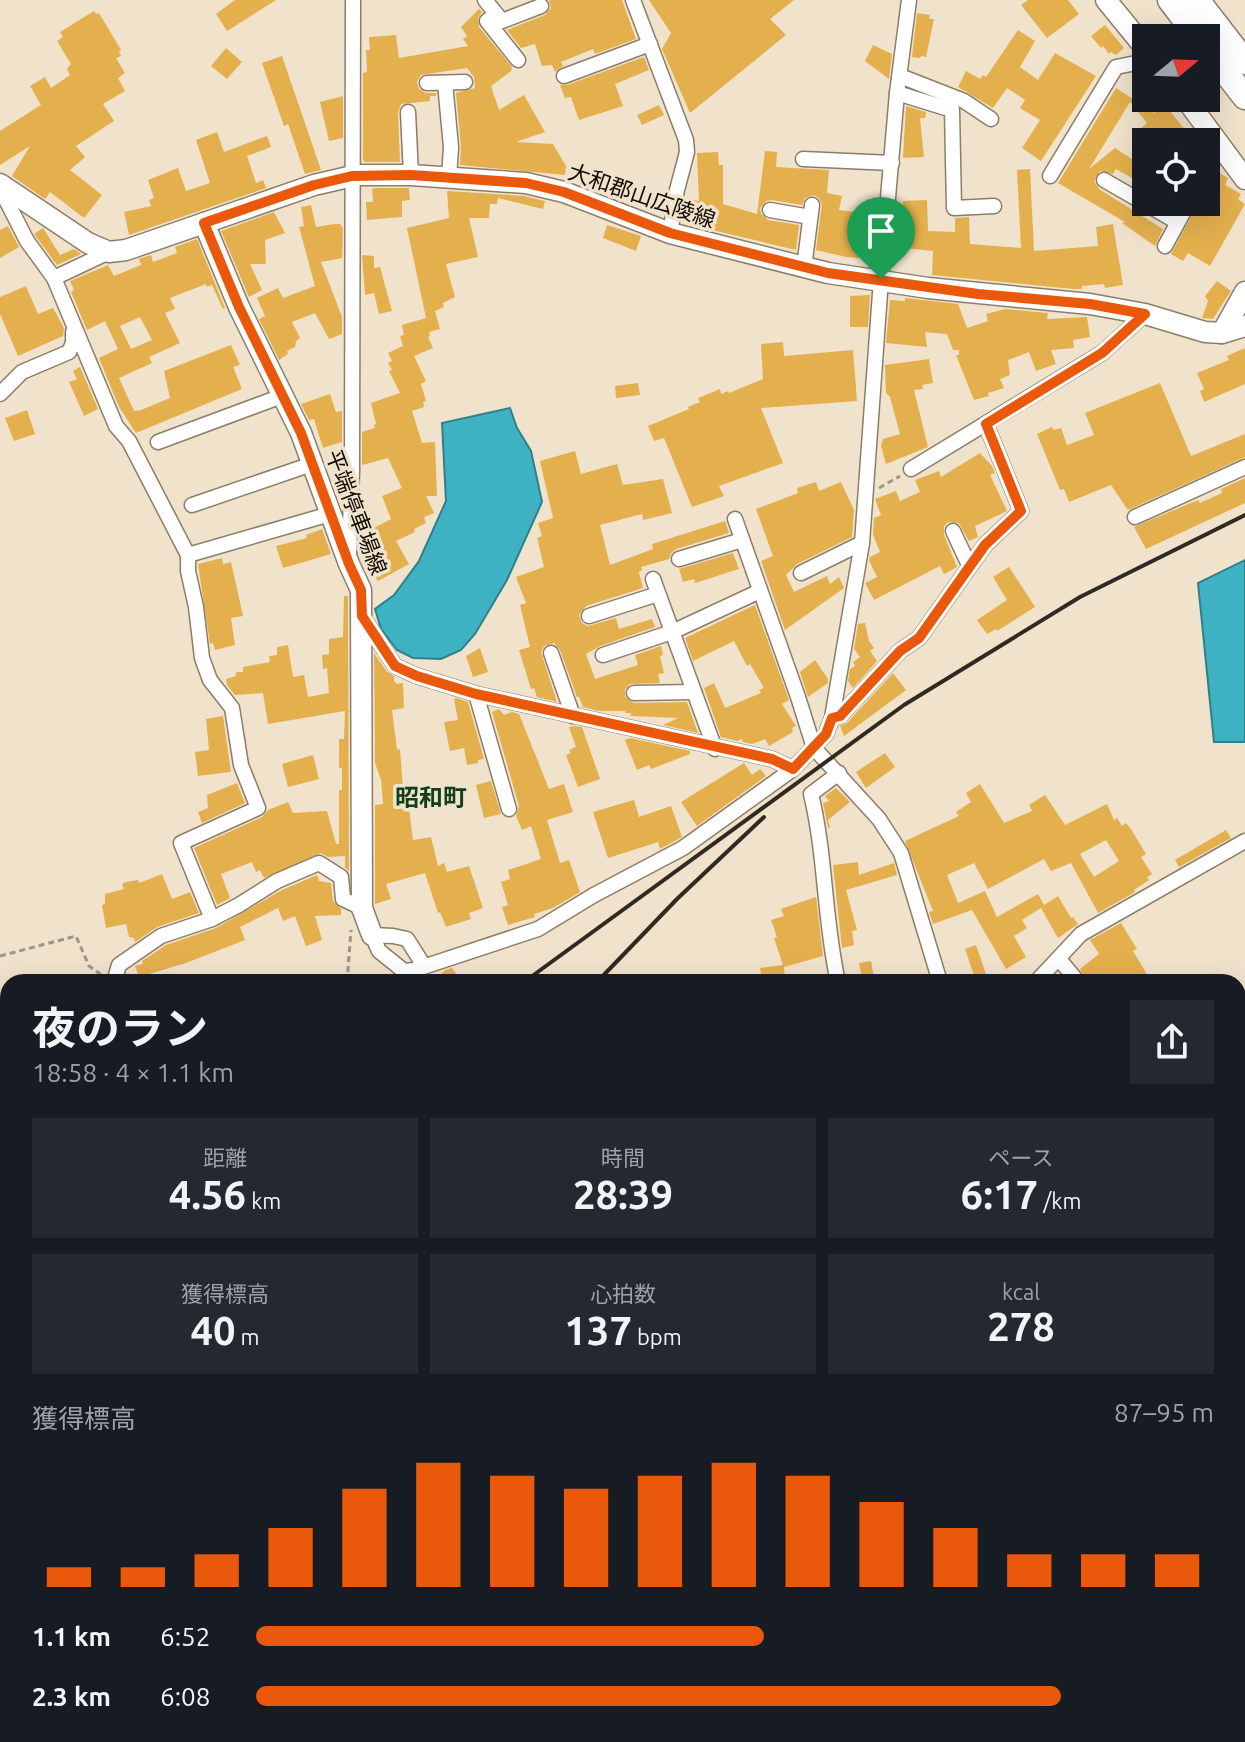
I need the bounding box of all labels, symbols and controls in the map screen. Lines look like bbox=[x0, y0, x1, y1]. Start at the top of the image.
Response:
north arrow bbox=[1132, 24, 1220, 112]
map controls bbox=[1132, 24, 1220, 216]
button: locate bbox=[1132, 128, 1220, 216]
street label: 大和郡山広陵線 bbox=[565, 158, 719, 232]
pin bbox=[847, 197, 915, 279]
icon: arrive bbox=[859, 209, 903, 253]
street label: 平端停車場線 bbox=[322, 446, 392, 578]
district label: 昭和町 bbox=[395, 784, 467, 811]
button: share bbox=[1130, 1000, 1214, 1084]
text: 夜のラン bbox=[32, 1003, 208, 1052]
text: 18:58 · 4 × 1.1 km bbox=[32, 1058, 234, 1087]
text: 距離 bbox=[203, 1145, 247, 1170]
text: 時間 bbox=[601, 1145, 645, 1170]
text: ペース bbox=[989, 1145, 1053, 1170]
text: 4.56 bbox=[169, 1172, 246, 1217]
text: 28:39 bbox=[573, 1172, 673, 1217]
text: 6:17 bbox=[961, 1172, 1038, 1217]
text: km bbox=[246, 1188, 281, 1213]
text: /km bbox=[1038, 1188, 1081, 1213]
text: kcal bbox=[1002, 1279, 1040, 1304]
text: 獲得標高 bbox=[181, 1281, 269, 1306]
text: 心拍数 bbox=[590, 1281, 656, 1306]
text: 278 bbox=[987, 1304, 1055, 1349]
text: 40 bbox=[190, 1308, 236, 1353]
text: 137 bbox=[564, 1308, 632, 1353]
text: m bbox=[236, 1324, 260, 1349]
text: bpm bbox=[632, 1324, 682, 1349]
text: 87–95 m bbox=[1114, 1398, 1214, 1427]
text: 獲得標高 bbox=[32, 1404, 136, 1433]
text: 1.1 km bbox=[32, 1622, 111, 1651]
text: 6:52 bbox=[160, 1622, 210, 1651]
text: 2.3 km bbox=[32, 1682, 111, 1711]
text: 6:08 bbox=[160, 1682, 210, 1711]

